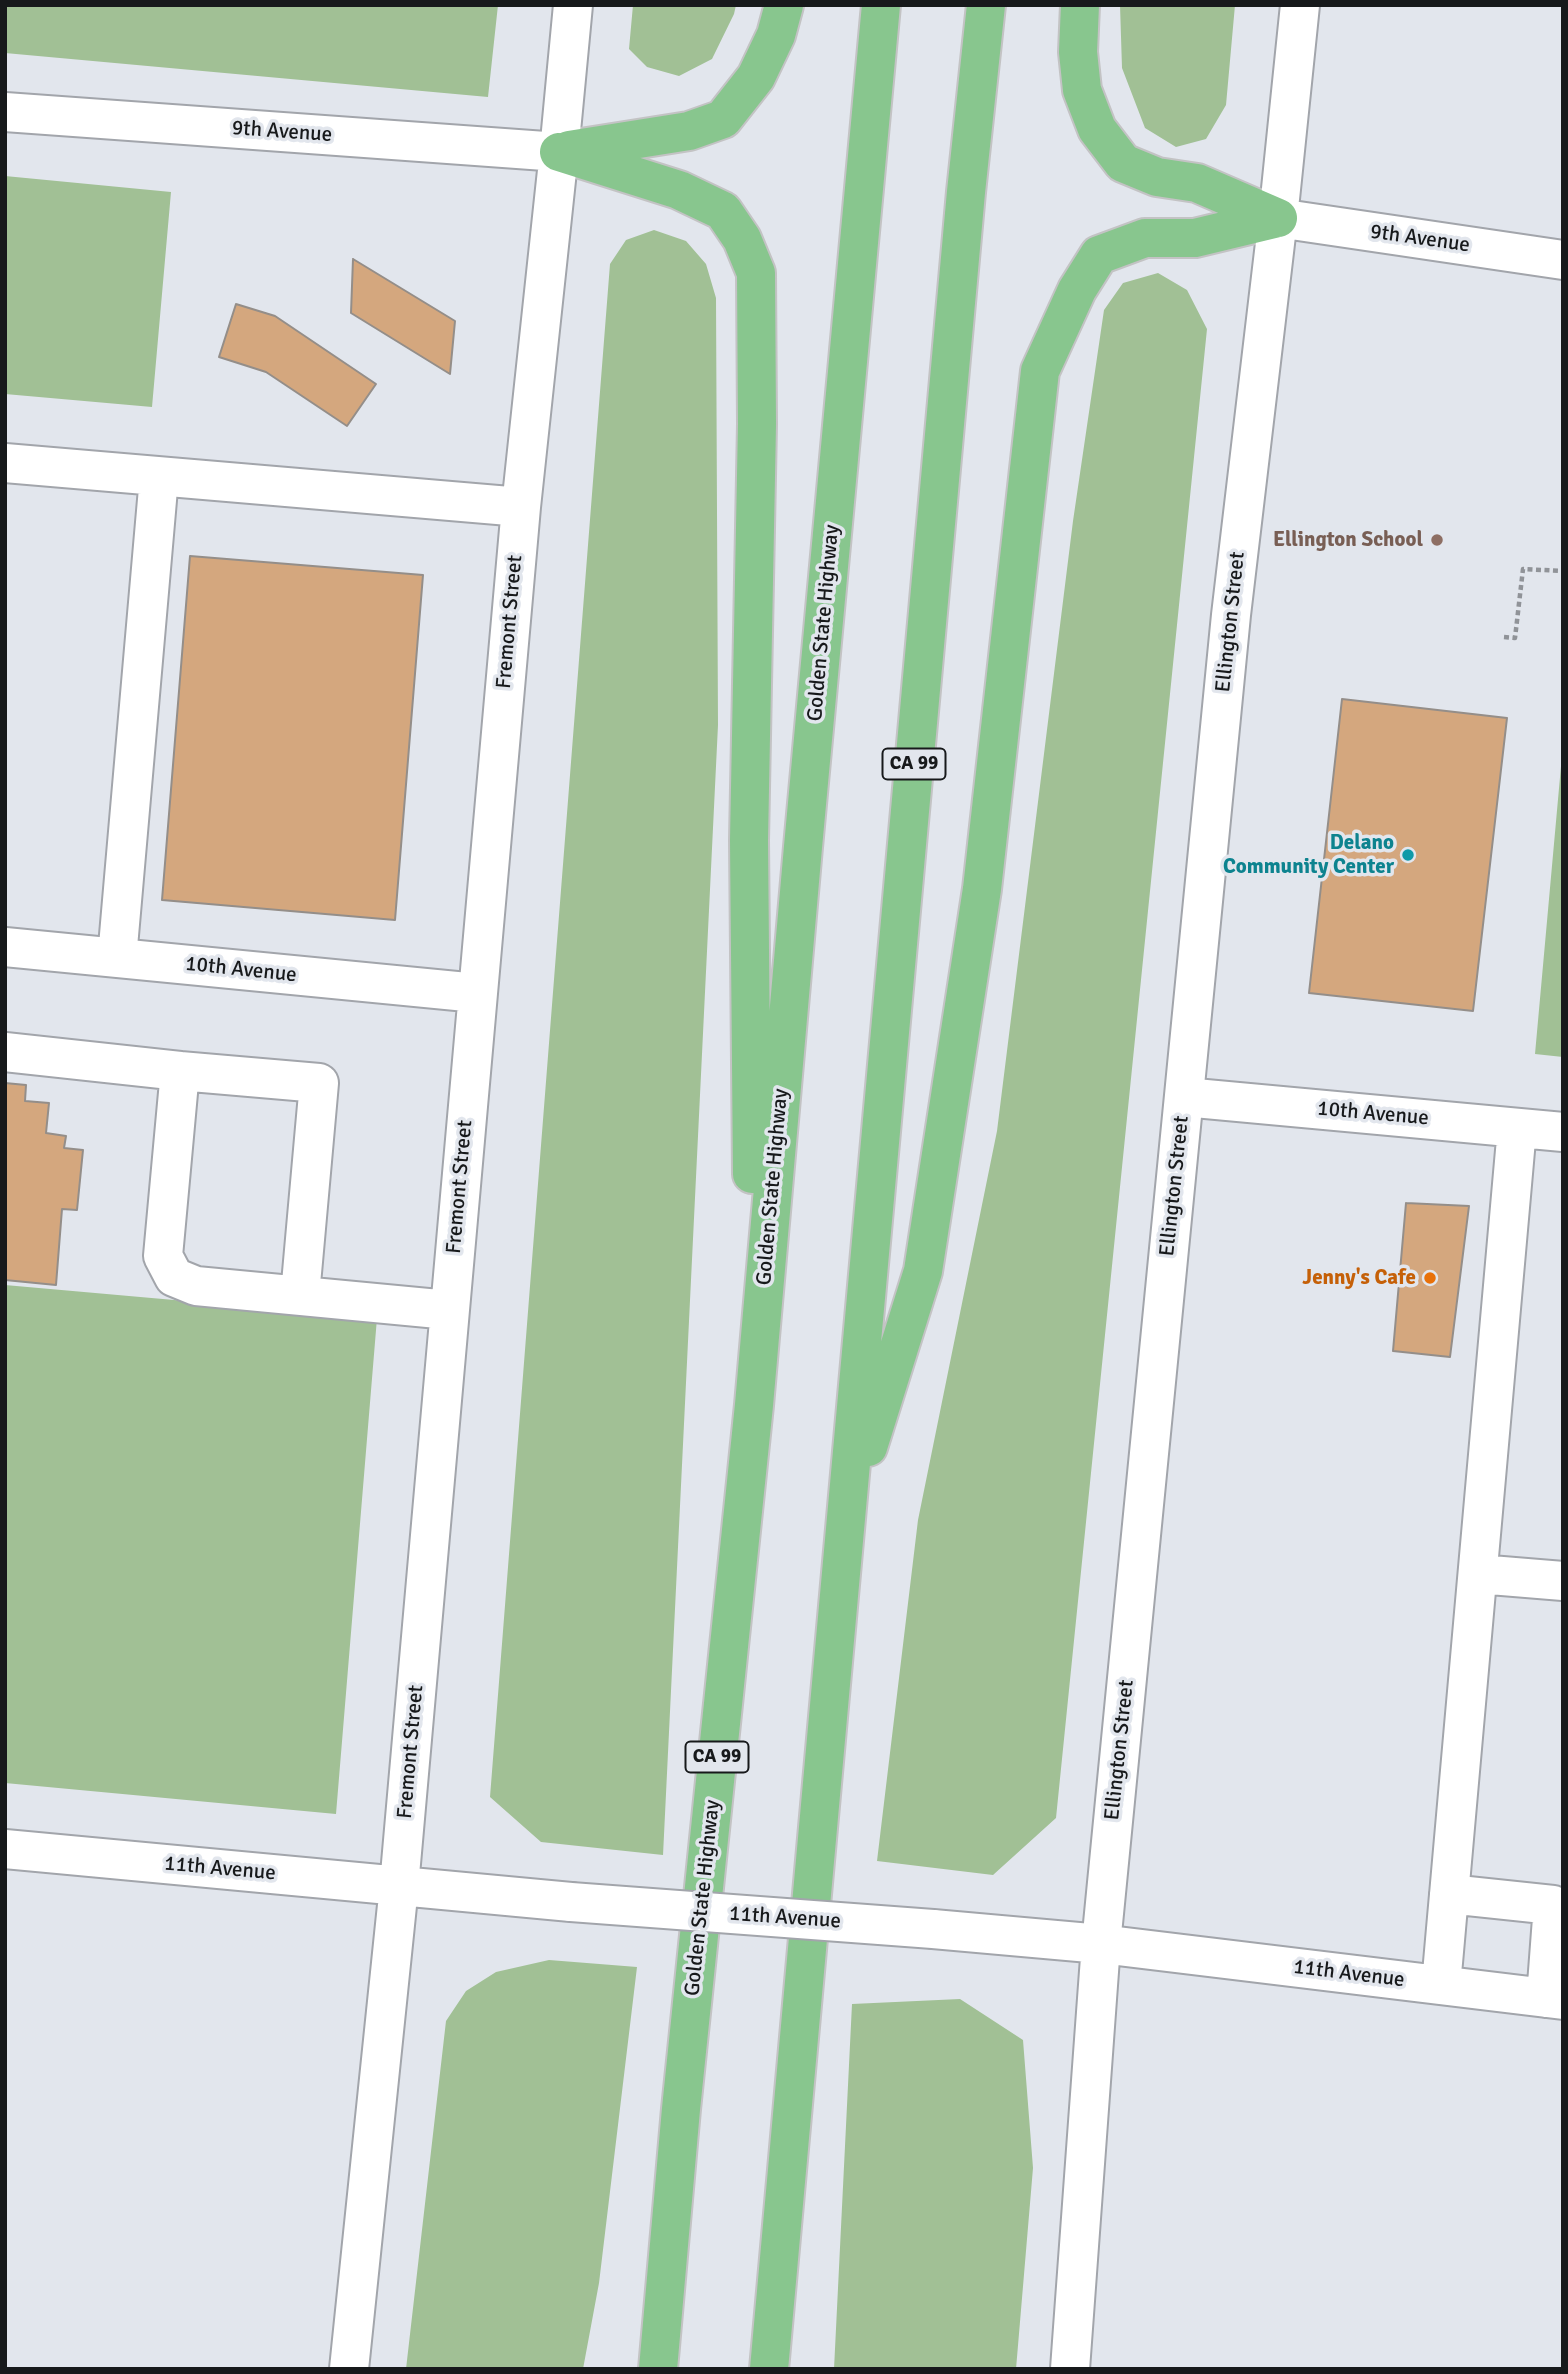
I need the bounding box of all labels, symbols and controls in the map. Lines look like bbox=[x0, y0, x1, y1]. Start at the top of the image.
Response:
street label: 9th Avenue bbox=[231, 116, 333, 148]
street label: 9th Avenue bbox=[1369, 220, 1471, 258]
street label: Golden State Highway bbox=[803, 524, 845, 722]
place label: Ellington School bbox=[1273, 527, 1423, 553]
marker: Ellington School bbox=[1429, 532, 1445, 548]
street label: Ellington Street bbox=[1211, 551, 1251, 693]
street label: Fremont Street bbox=[492, 554, 528, 690]
road number: CA 99 bbox=[883, 748, 946, 779]
place label: Delano Community Center bbox=[1223, 830, 1394, 880]
marker: Delano Community Center bbox=[1400, 847, 1416, 863]
street label: 10th Avenue bbox=[184, 952, 298, 988]
street label: Golden State Highway bbox=[752, 1088, 794, 1286]
street label: 10th Avenue bbox=[1316, 1097, 1430, 1131]
street label: Ellington Street bbox=[1155, 1115, 1195, 1257]
street label: Fremont Street bbox=[442, 1119, 478, 1255]
place label: Jenny's Cafe bbox=[1302, 1265, 1416, 1291]
marker: Jenny's Cafe bbox=[1422, 1270, 1438, 1286]
street label: Ellington Street bbox=[1100, 1679, 1140, 1821]
street label: Fremont Street bbox=[393, 1684, 429, 1820]
road number: CA 99 bbox=[686, 1742, 748, 1772]
street label: Golden State Highway bbox=[680, 1799, 726, 1997]
street label: 11th Avenue bbox=[163, 1852, 277, 1886]
street label: 11th Avenue bbox=[728, 1902, 842, 1934]
street label: 11th Avenue bbox=[1292, 1955, 1406, 1993]

